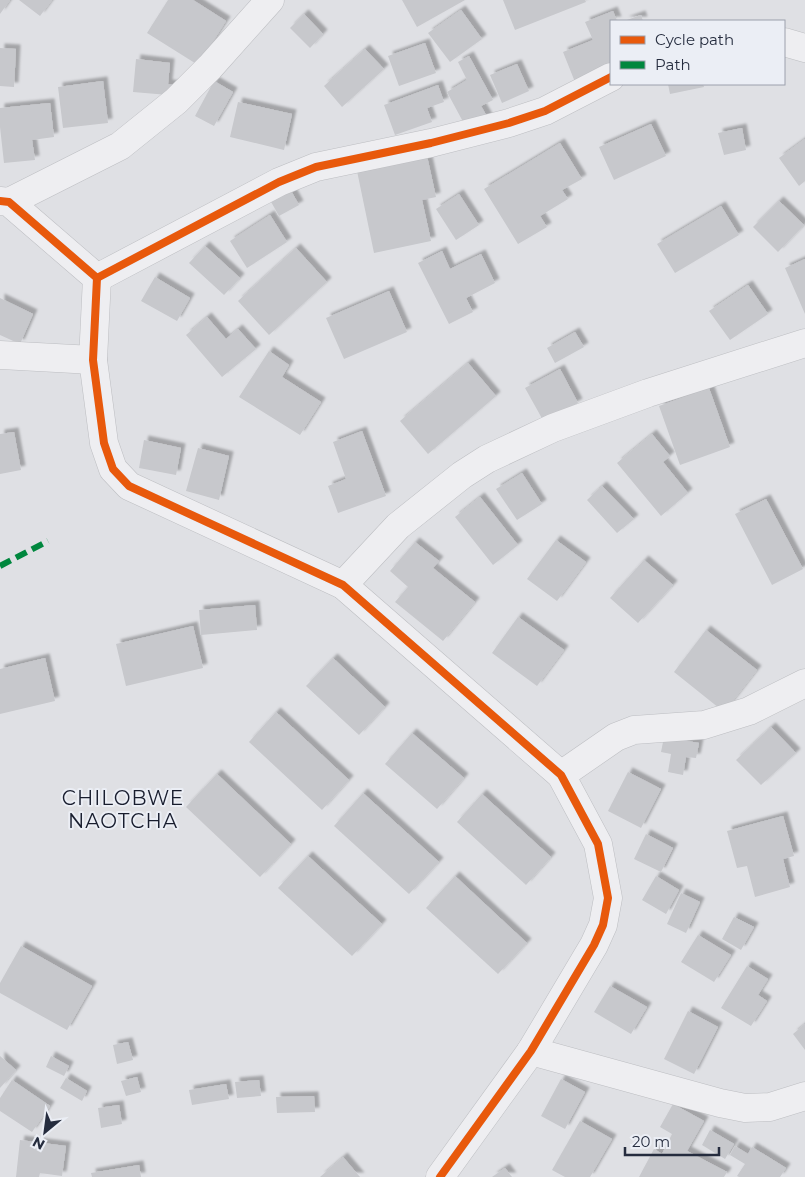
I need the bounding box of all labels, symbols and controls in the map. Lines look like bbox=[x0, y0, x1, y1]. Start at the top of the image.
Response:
legend bbox=[610, 20, 785, 85]
text: Cycle path bbox=[655, 30, 734, 49]
text: Path bbox=[655, 55, 691, 74]
district label: CHILOBWE NAOTCHA bbox=[62, 786, 184, 833]
north arrow bbox=[20, 1107, 70, 1157]
scale bar bbox=[625, 1124, 719, 1156]
text: 20 m bbox=[632, 1132, 670, 1151]
text: N bbox=[29, 1133, 48, 1154]

